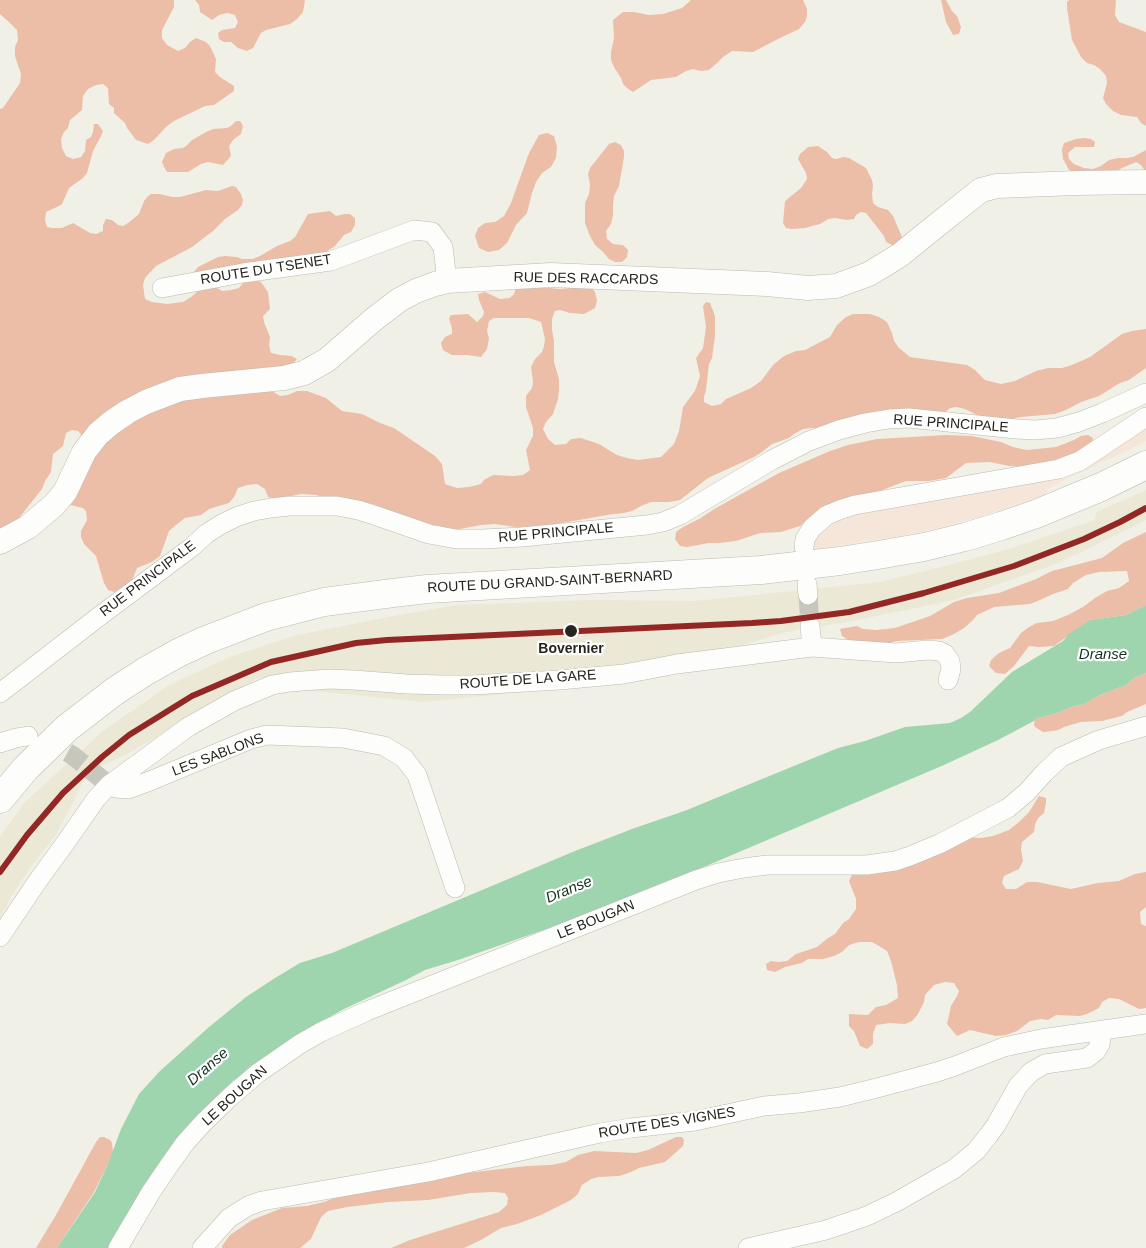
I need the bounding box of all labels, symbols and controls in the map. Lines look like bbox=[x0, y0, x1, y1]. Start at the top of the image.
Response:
street label: ROUTE DU TSENET bbox=[199, 251, 333, 289]
street label: RUE DES RACCARDS bbox=[514, 269, 658, 289]
street label: RUE PRINCIPALE bbox=[893, 412, 1009, 436]
street label: RUE PRINCIPALE bbox=[498, 520, 614, 546]
street label: RUE PRINCIPALE bbox=[97, 537, 199, 621]
street label: ROUTE DU GRAND-SAINT-BERNARD bbox=[427, 567, 673, 597]
marker: Bovernier bbox=[563, 623, 579, 639]
place label: Bovernier bbox=[538, 641, 604, 657]
water label: Dranse bbox=[1079, 646, 1127, 664]
street label: ROUTE DE LA GARE bbox=[459, 667, 597, 693]
street label: LES SABLONS bbox=[170, 730, 266, 780]
water label: Dranse bbox=[543, 873, 595, 907]
street label: LE BOUGAN bbox=[555, 897, 637, 943]
water label: Dranse bbox=[184, 1044, 232, 1090]
street label: LE BOUGAN bbox=[199, 1062, 271, 1130]
street label: ROUTE DES VIGNES bbox=[597, 1104, 737, 1142]

